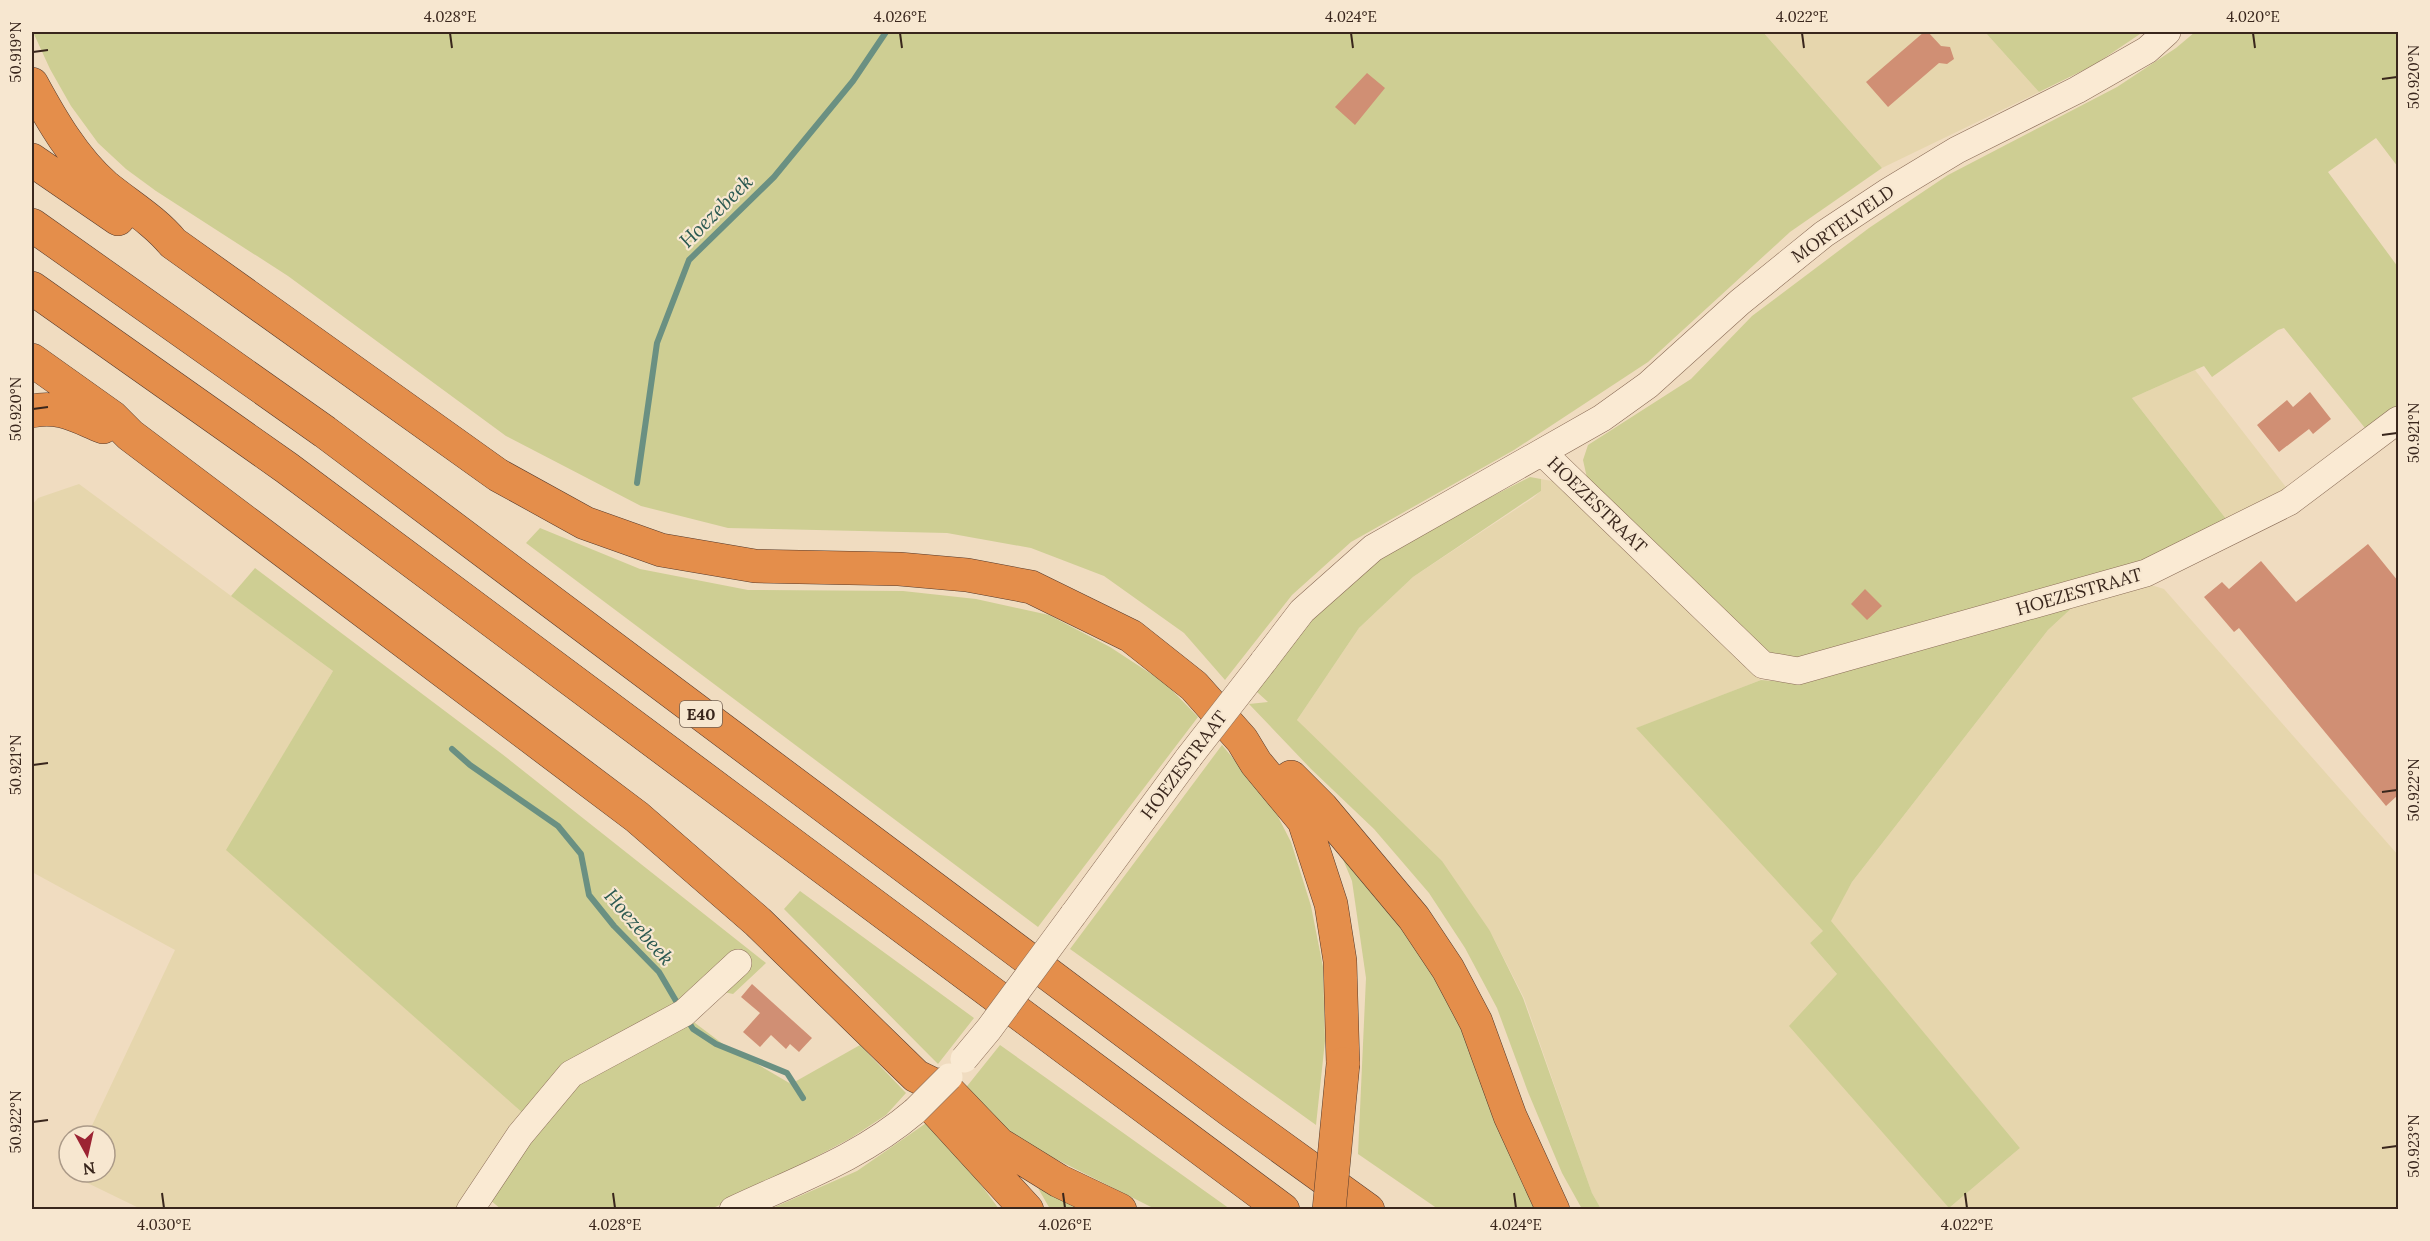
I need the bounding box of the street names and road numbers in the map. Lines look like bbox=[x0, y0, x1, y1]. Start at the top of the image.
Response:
street label: MORTELVELD bbox=[1787, 180, 1899, 268]
street label: HOEZESTRAAT bbox=[1543, 451, 1652, 558]
street label: HOEZESTRAAT bbox=[2013, 562, 2145, 620]
road number: E40 bbox=[680, 701, 722, 727]
street label: HOEZESTRAAT bbox=[1135, 706, 1232, 823]

